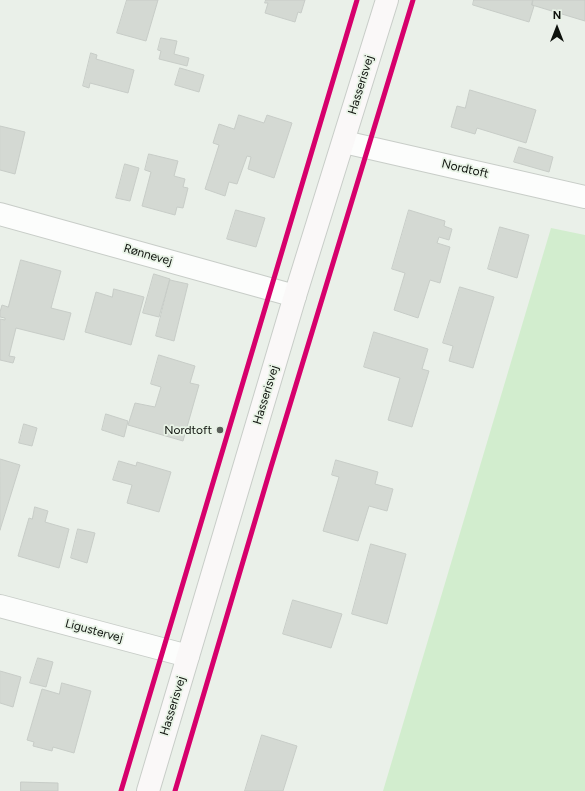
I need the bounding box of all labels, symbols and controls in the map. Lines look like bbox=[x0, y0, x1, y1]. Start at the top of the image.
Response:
north arrow bbox=[537, 8, 577, 48]
text: N bbox=[553, 9, 561, 22]
street label: Hasserisvej bbox=[345, 54, 377, 116]
street label: Nordtoft bbox=[440, 157, 490, 181]
street label: Rønnevej bbox=[122, 241, 174, 269]
street label: Hasserisvej bbox=[250, 364, 282, 426]
place label: Nordtoft bbox=[164, 423, 212, 437]
marker: Nordtoft bbox=[215, 425, 225, 435]
street label: Ligustervej bbox=[63, 616, 125, 646]
street label: Hasserisvej bbox=[157, 675, 189, 737]

